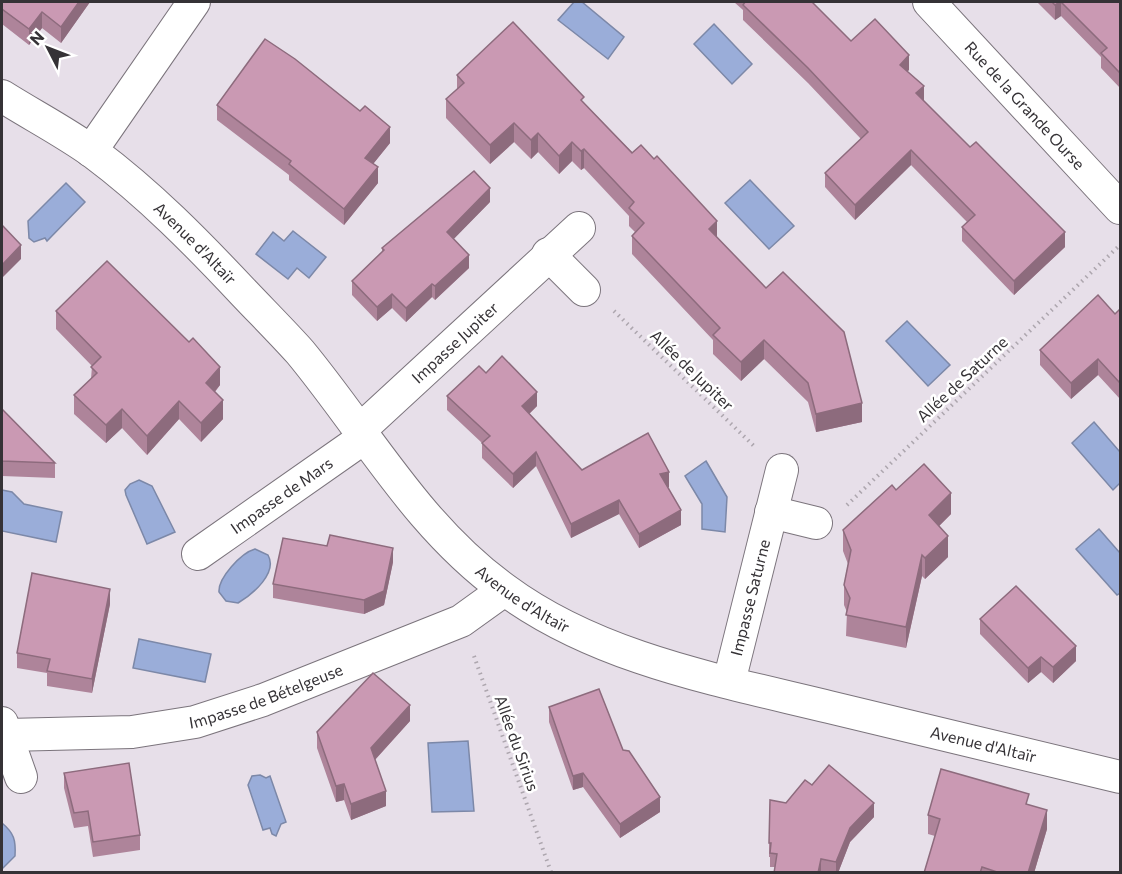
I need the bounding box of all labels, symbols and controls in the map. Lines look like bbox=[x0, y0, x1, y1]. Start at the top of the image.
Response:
north arrow bbox=[18, 18, 78, 78]
text: N bbox=[25, 27, 48, 48]
street label: Rue de la Grande Ourse bbox=[961, 37, 1089, 173]
street label: Avenue d'Altaïr bbox=[150, 198, 241, 288]
street label: Impasse Jupiter bbox=[407, 297, 502, 387]
street label: Allée de Jupiter bbox=[647, 325, 738, 415]
street label: Allée de Saturne bbox=[912, 332, 1011, 426]
street label: Impasse de Mars bbox=[227, 453, 336, 537]
street label: Impasse Saturne bbox=[726, 537, 773, 658]
street label: Avenue d'Altaïr bbox=[472, 561, 573, 636]
street label: Impasse de Bételgeuse bbox=[187, 659, 345, 732]
street label: Allée du Sirius bbox=[491, 692, 544, 793]
street label: Avenue d'Altaïr bbox=[928, 722, 1039, 766]

